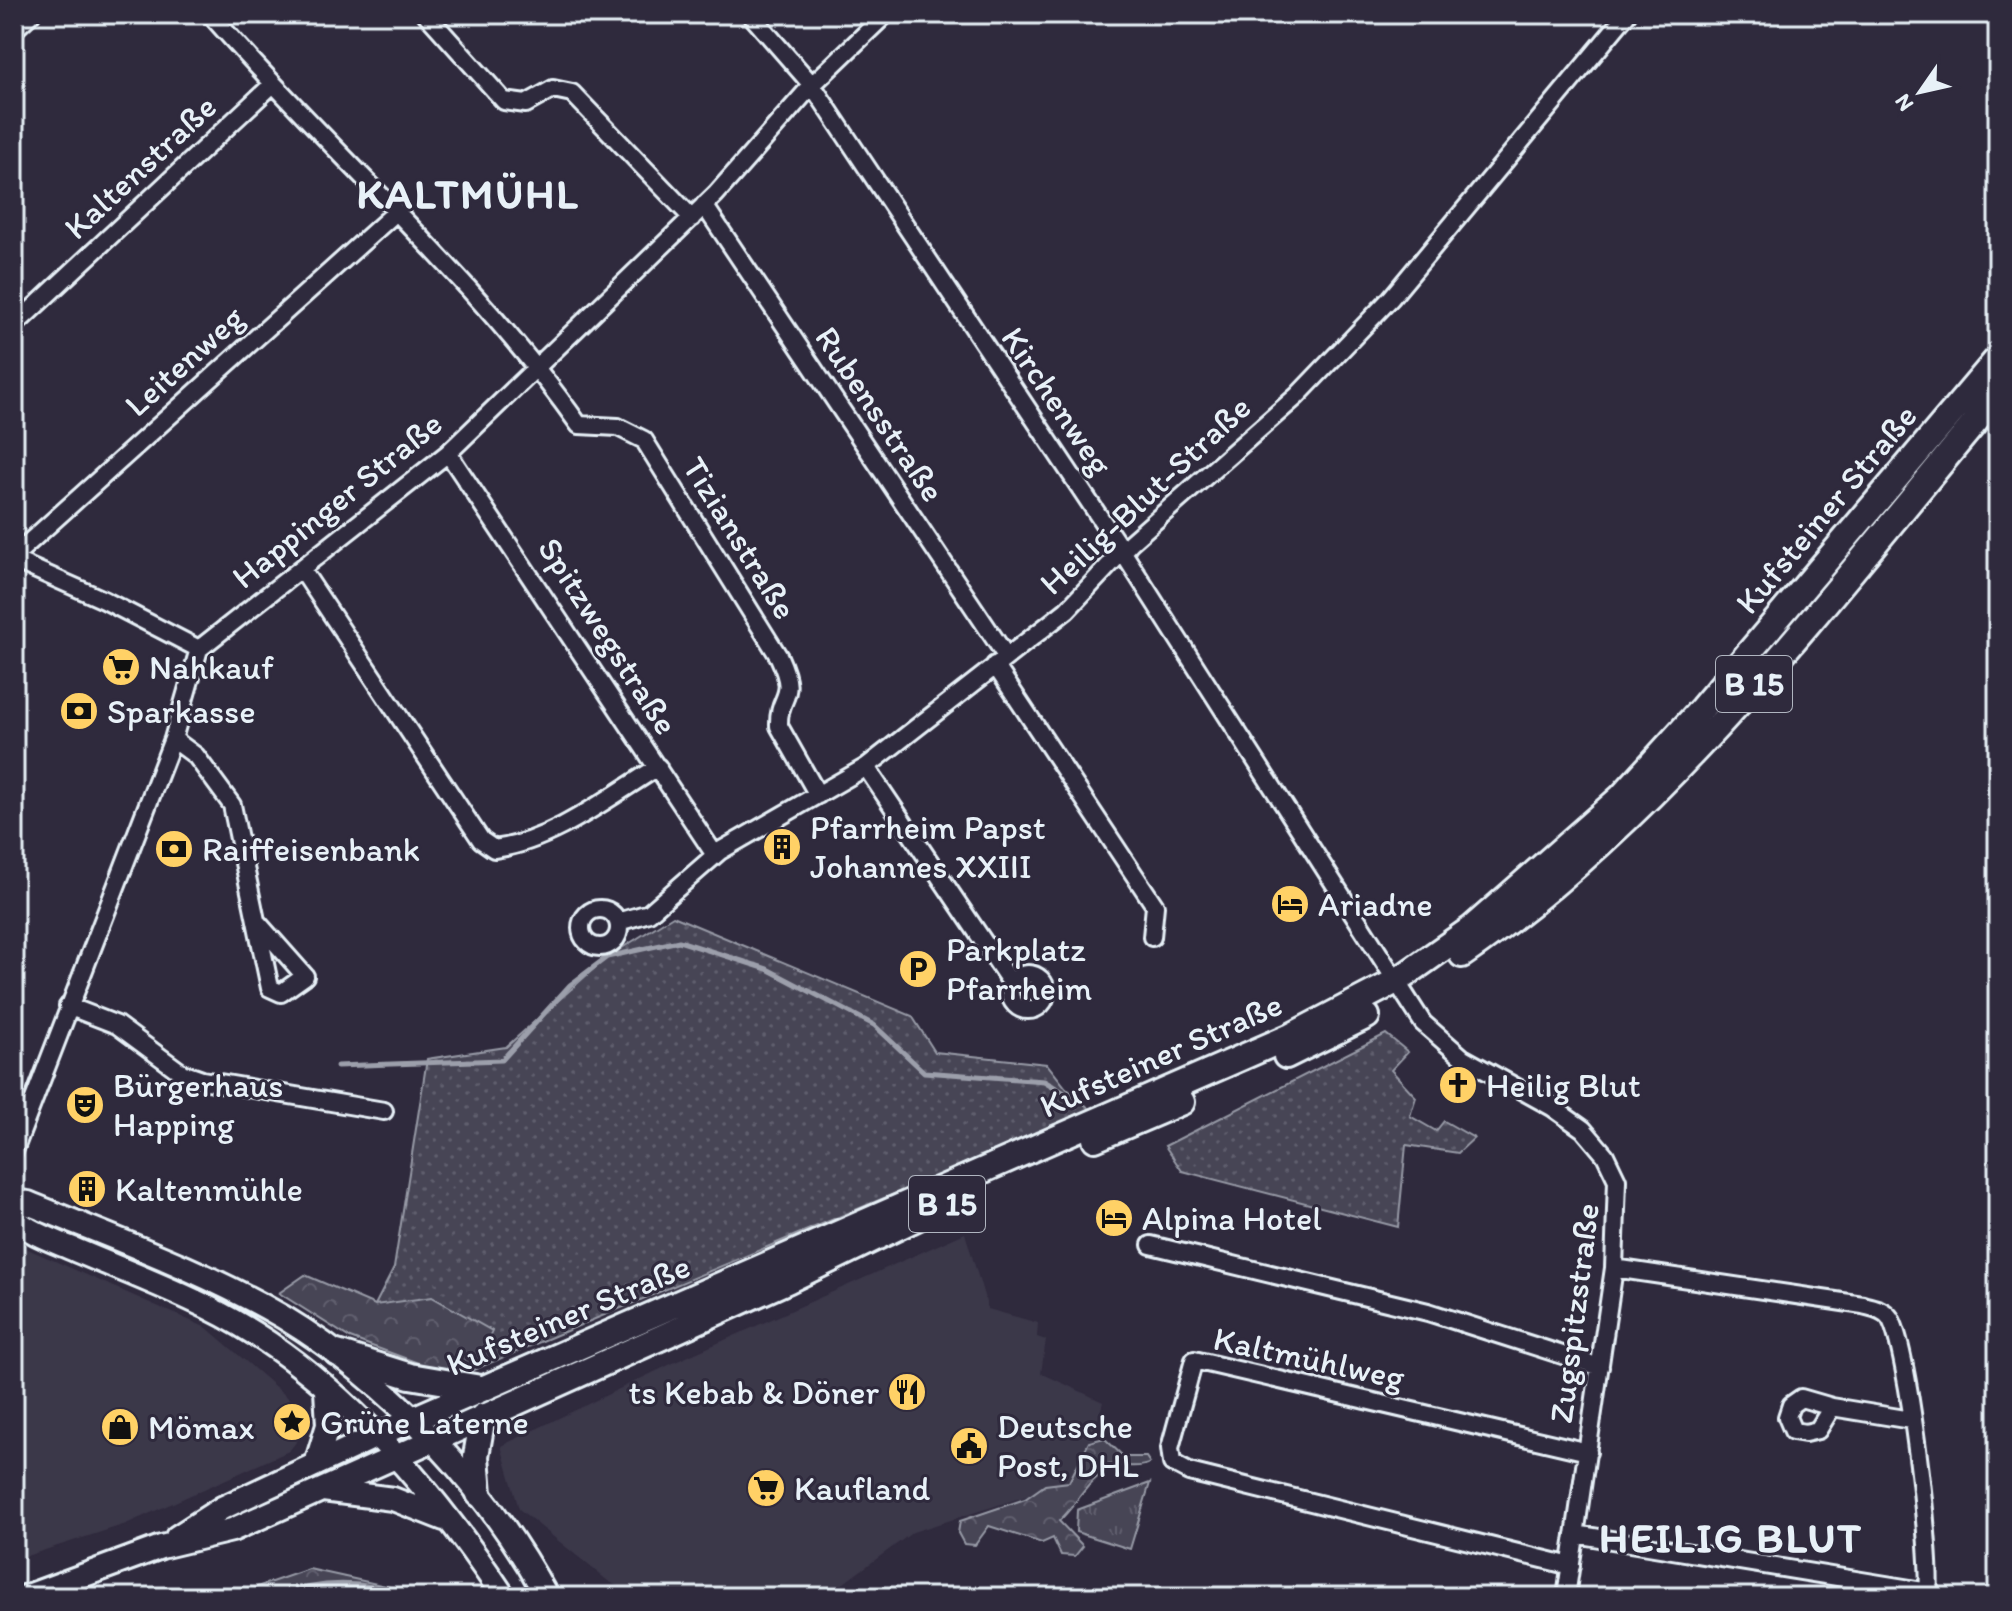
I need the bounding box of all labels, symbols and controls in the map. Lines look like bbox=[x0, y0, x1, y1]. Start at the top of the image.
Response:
north arrow bbox=[1880, 52, 1960, 132]
street label: Kaltenstraße bbox=[55, 86, 225, 248]
text: N bbox=[1888, 89, 1919, 117]
district label: KALTMÜHL bbox=[357, 168, 579, 219]
street label: Leitenweg bbox=[116, 296, 252, 425]
street label: Rubensstraße bbox=[806, 319, 954, 509]
street label: Kirchenweg bbox=[993, 319, 1122, 483]
street label: Heilig-Blut-Straße bbox=[1031, 387, 1259, 603]
street label: Kufsteiner Straße bbox=[1727, 396, 1925, 622]
street label: Happinger Straße bbox=[224, 403, 450, 597]
street label: Tizianstraße bbox=[674, 449, 806, 627]
street label: Spitzwegstraße bbox=[529, 530, 687, 742]
supermarket icon: Nahkauf bbox=[100, 646, 142, 688]
place label: Nahkauf bbox=[149, 647, 274, 688]
road number: B 15 bbox=[1716, 656, 1792, 712]
bank icon: Sparkasse bbox=[58, 690, 100, 732]
place label: Sparkasse bbox=[107, 691, 256, 732]
place label: Pfarrheim Papst Johannes XXIII bbox=[810, 807, 1046, 887]
building icon: Pfarrheim Papst Johannes XXIII bbox=[761, 826, 803, 868]
bank icon: Raiffeisenbank bbox=[153, 828, 195, 870]
place label: Raiffeisenbank bbox=[202, 829, 420, 870]
hotel icon: Ariadne bbox=[1269, 883, 1311, 925]
place label: Ariadne bbox=[1318, 884, 1433, 925]
place label: Parkplatz Pfarrheim bbox=[946, 929, 1092, 1009]
parking icon: Parkplatz Pfarrheim bbox=[897, 948, 939, 990]
street label: Kufsteiner Straße bbox=[1034, 983, 1288, 1127]
church icon: Heilig Blut bbox=[1437, 1064, 1479, 1106]
place label: Bürgerhaus Happing bbox=[113, 1065, 283, 1145]
place label: Heilig Blut bbox=[1486, 1065, 1641, 1106]
theatre icon: Bürgerhaus Happing bbox=[64, 1084, 106, 1126]
building icon: Kaltenmühle bbox=[66, 1168, 108, 1210]
place label: Kaltenmühle bbox=[115, 1169, 303, 1210]
road number: B 15 bbox=[909, 1176, 985, 1232]
hotel icon: Alpina Hotel bbox=[1093, 1197, 1135, 1239]
place label: Alpina Hotel bbox=[1142, 1198, 1322, 1239]
street label: Zugspitzstraße bbox=[1540, 1201, 1608, 1425]
street label: Kufsteiner Straße bbox=[440, 1245, 696, 1385]
street label: Kaltmühlweg bbox=[1210, 1318, 1409, 1398]
restaurant icon: ts Kebab & Döner bbox=[886, 1371, 928, 1413]
place label: ts Kebab & Döner bbox=[628, 1372, 879, 1413]
place icon: Grüne Laterne bbox=[271, 1401, 313, 1443]
place label: Grüne Laterne bbox=[320, 1402, 529, 1443]
shop icon: Mömax bbox=[99, 1406, 141, 1448]
place label: Deutsche Post, DHL bbox=[997, 1406, 1139, 1486]
place label: Mömax bbox=[148, 1407, 255, 1448]
public building icon: Deutsche Post, DHL bbox=[948, 1425, 990, 1467]
supermarket icon: Kaufland bbox=[745, 1467, 787, 1509]
place label: Kaufland bbox=[794, 1468, 930, 1509]
district label: HEILIG BLUT bbox=[1599, 1512, 1863, 1563]

